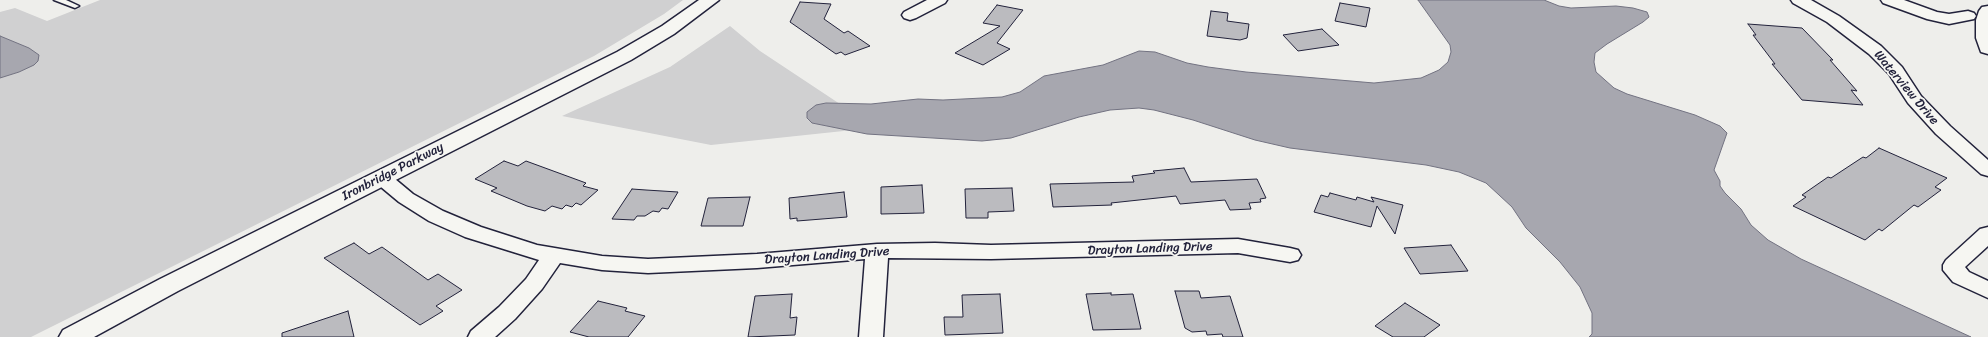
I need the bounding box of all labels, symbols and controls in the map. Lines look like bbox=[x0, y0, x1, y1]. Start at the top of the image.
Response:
street label: Waterview Drive bbox=[1870, 48, 1942, 128]
street label: Ironbridge Parkway bbox=[340, 140, 446, 204]
street label: Drayton Landing Drive bbox=[1087, 239, 1213, 259]
street label: Drayton Landing Drive bbox=[764, 244, 890, 268]

